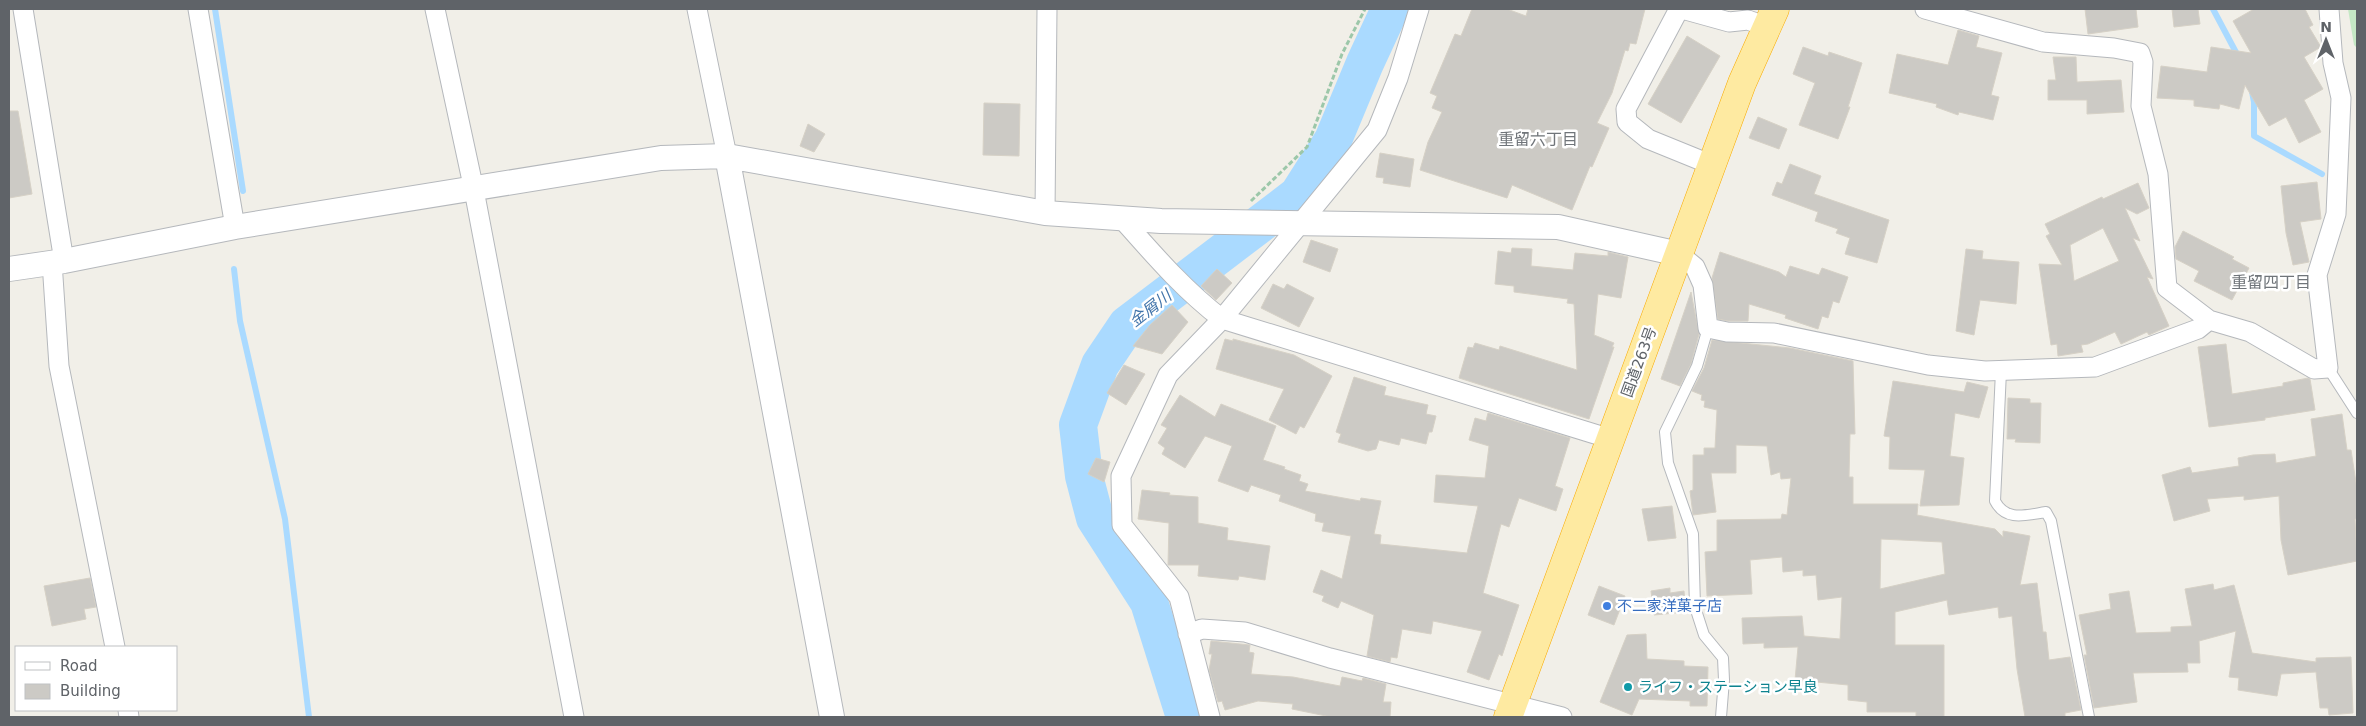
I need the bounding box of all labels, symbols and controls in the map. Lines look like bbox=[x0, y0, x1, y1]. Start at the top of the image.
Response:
north arrow bbox=[2301, 15, 2351, 65]
text: N bbox=[2320, 19, 2332, 35]
district label: 重留六丁目 bbox=[1498, 130, 1578, 149]
district label: 重留四丁目 bbox=[2231, 273, 2311, 292]
water label: 金屑川 bbox=[1126, 285, 1177, 331]
street label: 国道263号 bbox=[1618, 324, 1660, 400]
place label: 不二家洋菓子店 bbox=[1617, 597, 1722, 615]
marker: 不二家洋菓子店 bbox=[1601, 600, 1613, 612]
legend bbox=[15, 646, 178, 711]
text: Road bbox=[60, 657, 98, 675]
place label: ライフ・ステーション早良 bbox=[1638, 678, 1818, 696]
marker: ライフ・ステーション早良 bbox=[1622, 681, 1634, 693]
text: Building bbox=[60, 682, 121, 700]

